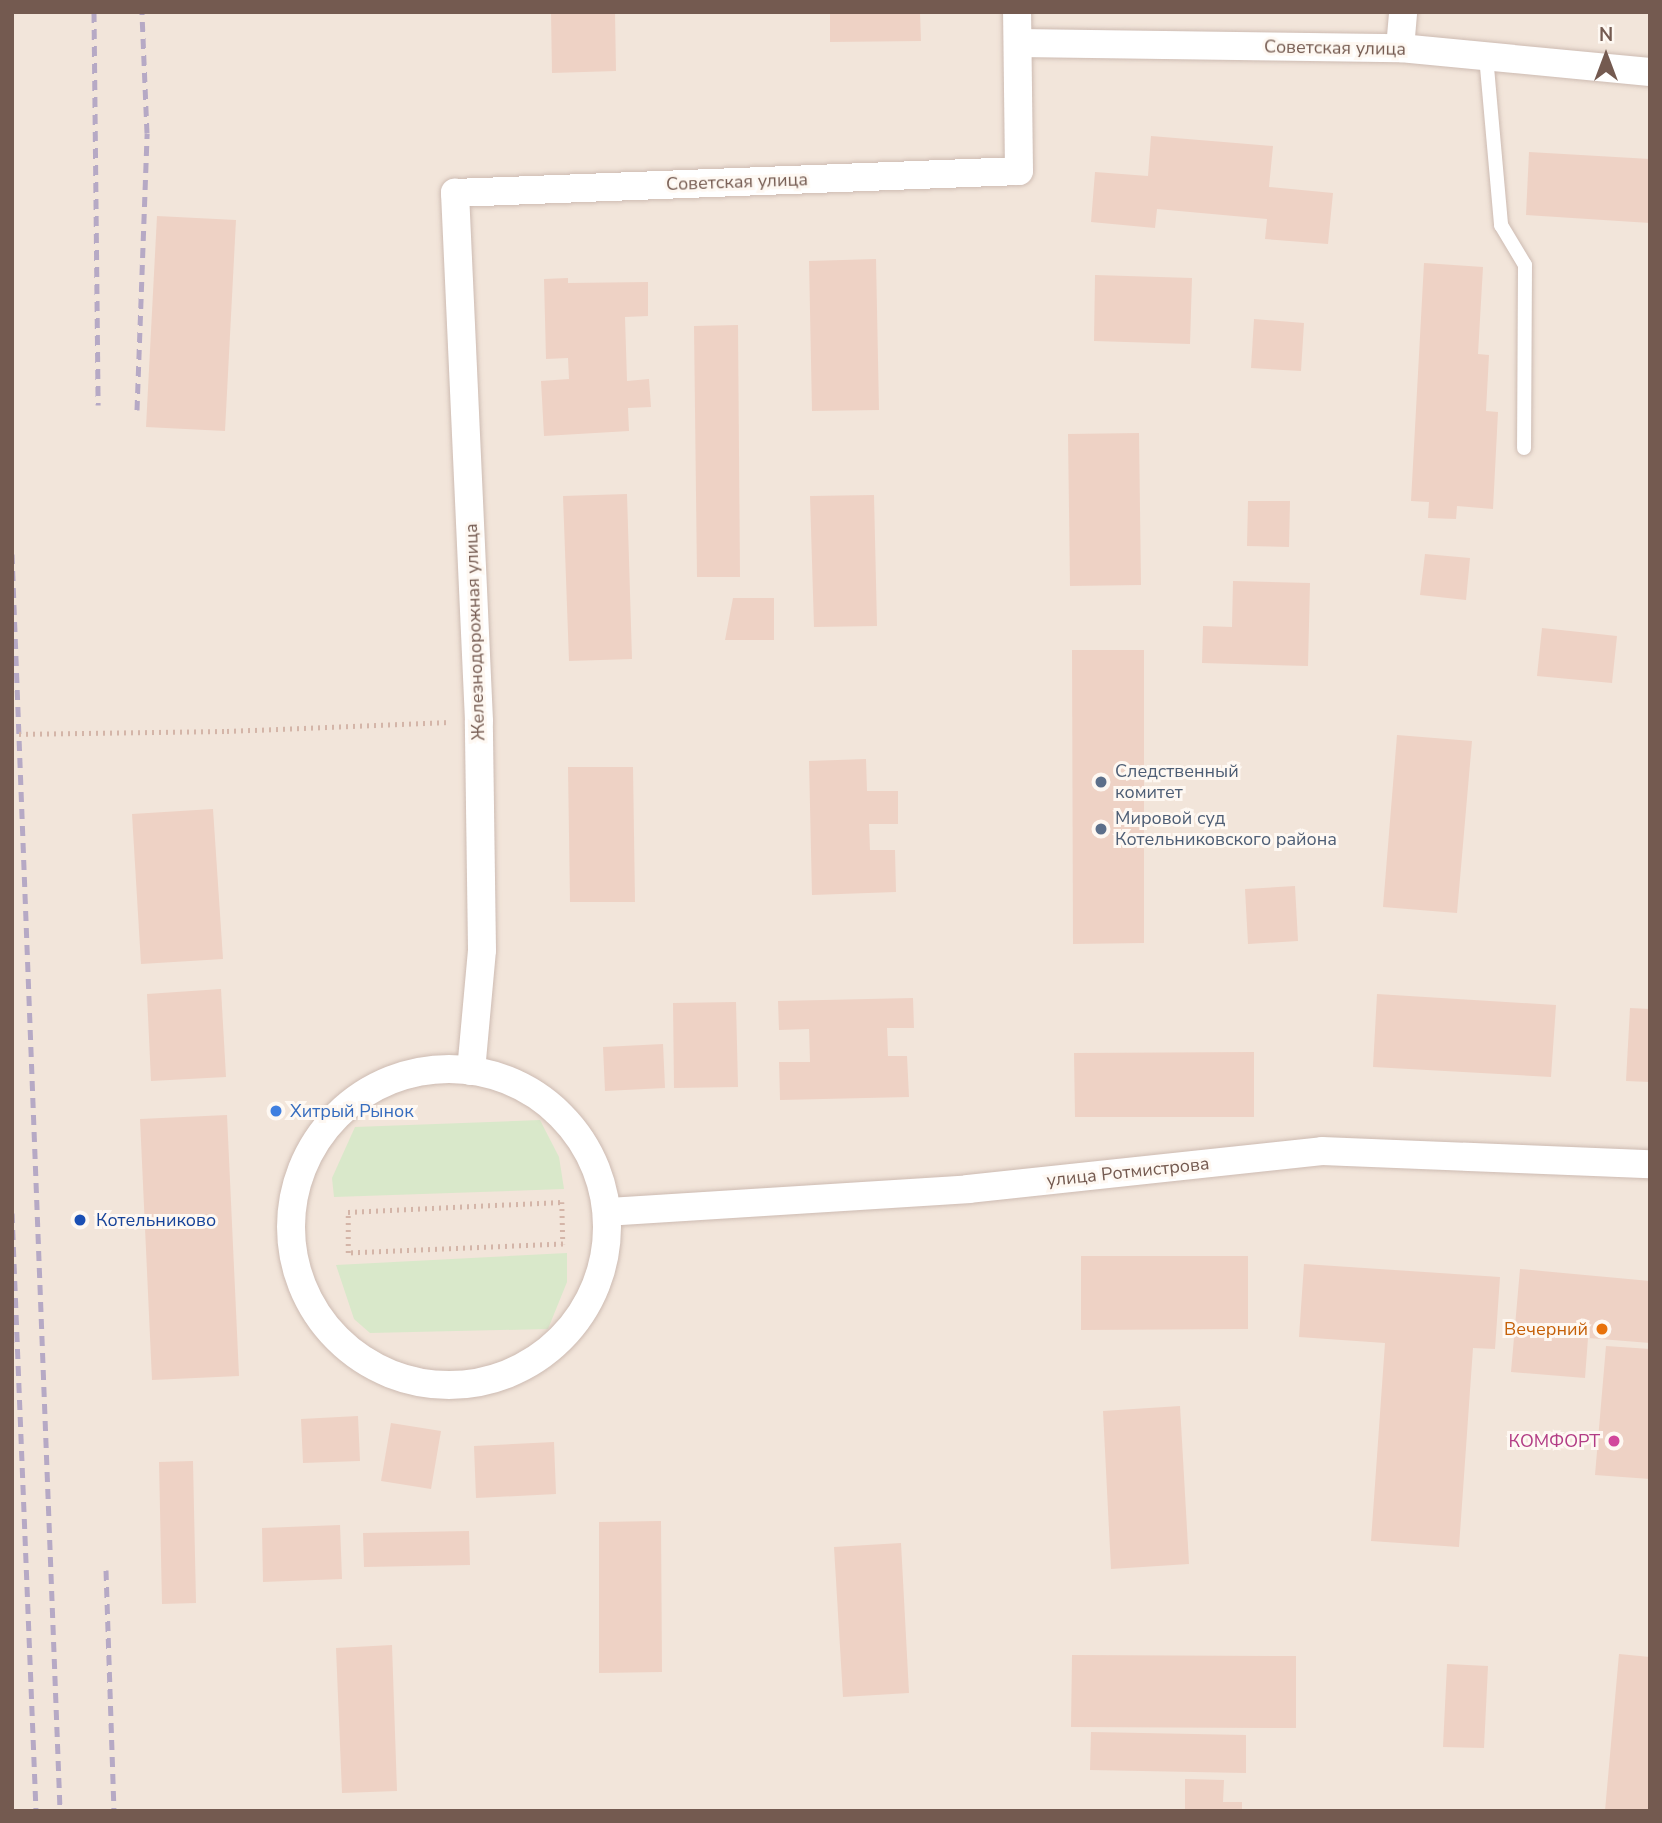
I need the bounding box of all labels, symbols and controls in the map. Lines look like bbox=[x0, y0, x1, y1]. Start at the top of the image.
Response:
north arrow bbox=[1571, 21, 1641, 91]
text: N bbox=[1599, 22, 1613, 48]
street label: Советская улица bbox=[1264, 36, 1406, 60]
street label: Советская улица bbox=[666, 169, 808, 195]
street label: Железнодорожная улица bbox=[460, 523, 490, 741]
place label: Следственный комитет bbox=[1115, 761, 1239, 804]
marker: Следственный комитет bbox=[1093, 774, 1109, 790]
place label: Мировой суд Котельниковского района bbox=[1115, 808, 1337, 850]
marker: Мировой суд Котельниковского района bbox=[1093, 821, 1109, 837]
place label: Хитрый Рынок bbox=[290, 1100, 414, 1122]
marker: Хитрый Рынок bbox=[268, 1103, 284, 1119]
street label: улица Ротмистрова bbox=[1046, 1153, 1210, 1191]
place label: Котельниково bbox=[96, 1209, 216, 1231]
marker: Котельниково bbox=[70, 1210, 90, 1230]
place label: Вечерний bbox=[1504, 1318, 1588, 1340]
marker: Вечерний bbox=[1594, 1321, 1610, 1337]
place label: КОМФОРТ bbox=[1508, 1430, 1600, 1452]
marker: КОМФОРТ bbox=[1606, 1433, 1622, 1449]

